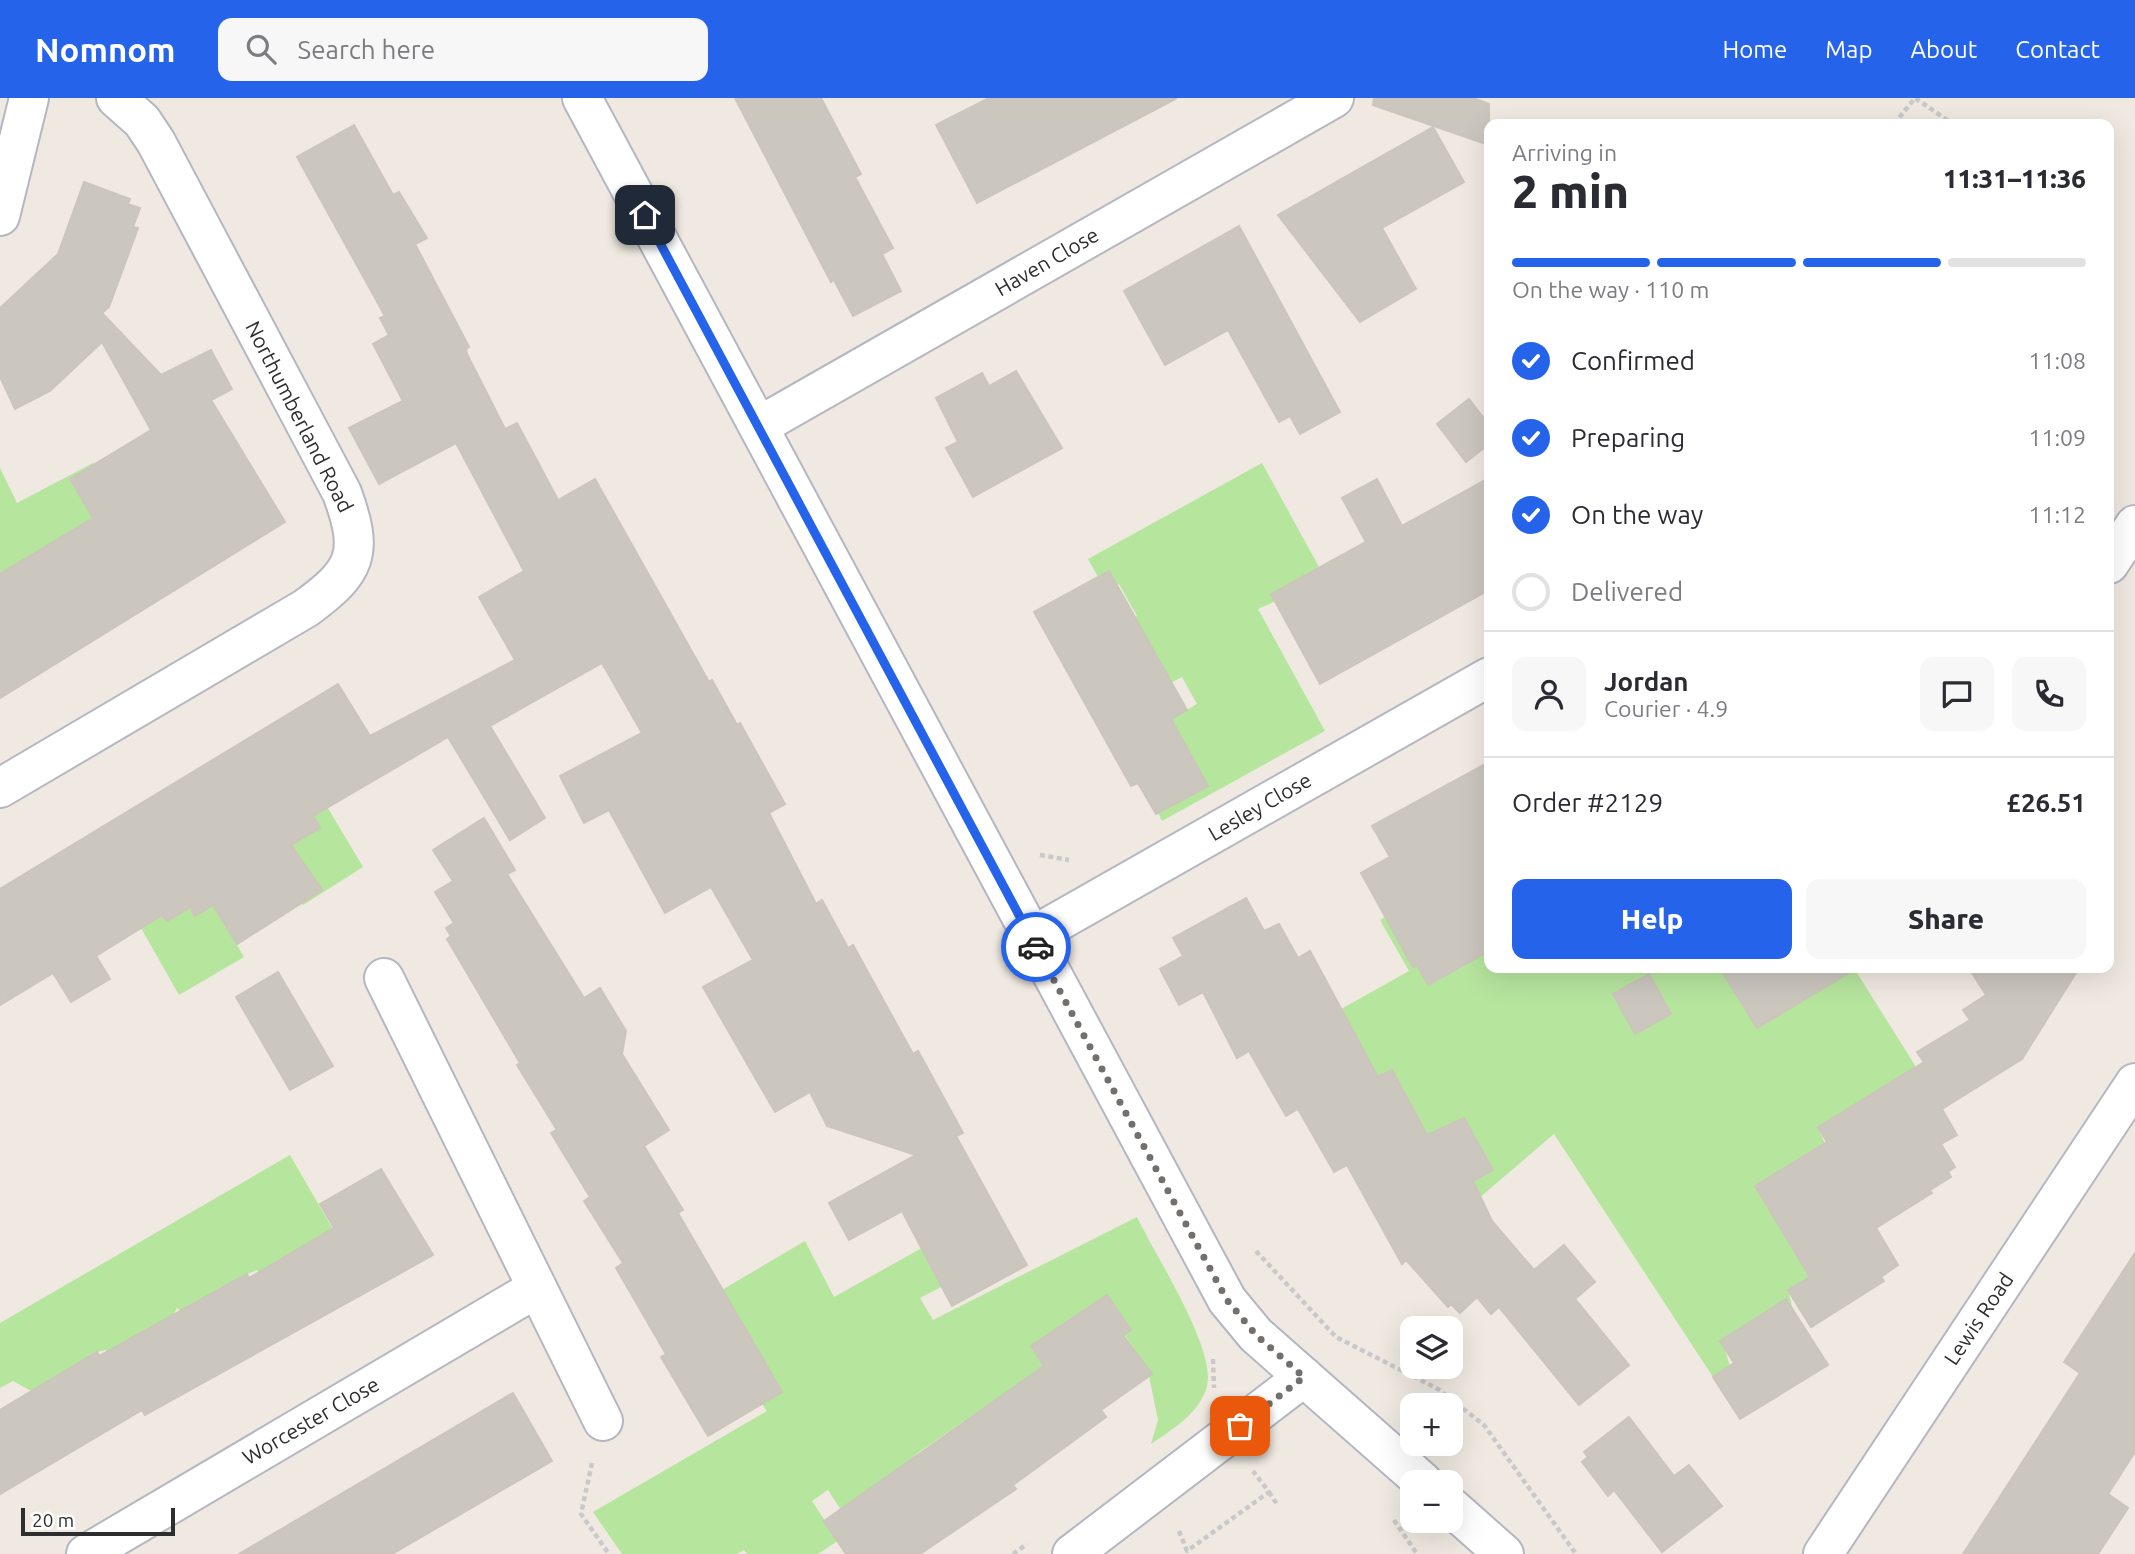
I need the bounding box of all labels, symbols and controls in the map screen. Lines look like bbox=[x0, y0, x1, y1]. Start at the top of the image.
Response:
search box bbox=[218, 18, 708, 81]
icon: search bbox=[242, 30, 280, 68]
text: Nomnom bbox=[35, 31, 176, 68]
text: Search here bbox=[298, 35, 435, 64]
text: Home bbox=[1722, 36, 1787, 63]
text: Map bbox=[1825, 36, 1872, 63]
text: About bbox=[1910, 36, 1977, 63]
text: Contact bbox=[2015, 36, 2100, 63]
text: Arriving in bbox=[1512, 140, 1617, 165]
text: 11:31–11:36 bbox=[1943, 164, 2086, 193]
text: 2 min bbox=[1512, 165, 1629, 217]
pin bbox=[615, 185, 675, 245]
icon: home bbox=[626, 196, 664, 234]
street label: Haven Close bbox=[991, 222, 1102, 300]
text: On the way · 110 m bbox=[1512, 277, 1709, 302]
street label: Northumberland Road bbox=[241, 317, 359, 516]
icon: check bbox=[1512, 342, 1550, 380]
text: Confirmed bbox=[1571, 346, 1695, 375]
text: 11:08 bbox=[2028, 348, 2086, 373]
icon: check bbox=[1512, 419, 1550, 457]
text: Preparing bbox=[1571, 423, 1685, 452]
text: 11:09 bbox=[2028, 425, 2086, 450]
icon: check bbox=[1512, 496, 1550, 534]
text: On the way bbox=[1571, 500, 1703, 529]
text: 11:12 bbox=[2028, 502, 2086, 527]
text: Delivered bbox=[1571, 577, 1683, 606]
button: person bbox=[1512, 657, 1586, 731]
button: chat bbox=[1920, 657, 1994, 731]
button: phone bbox=[2012, 657, 2086, 731]
text: Jordan bbox=[1604, 667, 1689, 696]
text: Courier · 4.9 bbox=[1604, 696, 1728, 721]
street label: Lesley Close bbox=[1204, 767, 1315, 845]
text: Order #2129 bbox=[1512, 788, 1663, 817]
text: £26.51 bbox=[2006, 788, 2086, 817]
button: Help bbox=[1512, 879, 1792, 959]
button: Share bbox=[1806, 879, 2086, 959]
courier bbox=[1001, 912, 1071, 982]
icon: car bbox=[1017, 928, 1055, 966]
street label: Lewis Road bbox=[1939, 1268, 2018, 1369]
map controls bbox=[1400, 1316, 1463, 1533]
button: layers bbox=[1400, 1316, 1463, 1379]
street label: Worcester Close bbox=[238, 1371, 383, 1469]
button: + bbox=[1400, 1393, 1463, 1456]
pin bbox=[1210, 1396, 1270, 1456]
icon: bag bbox=[1221, 1407, 1259, 1445]
button: − bbox=[1400, 1470, 1463, 1533]
scale bar bbox=[21, 1505, 175, 1537]
text: 20 m bbox=[32, 1509, 74, 1531]

